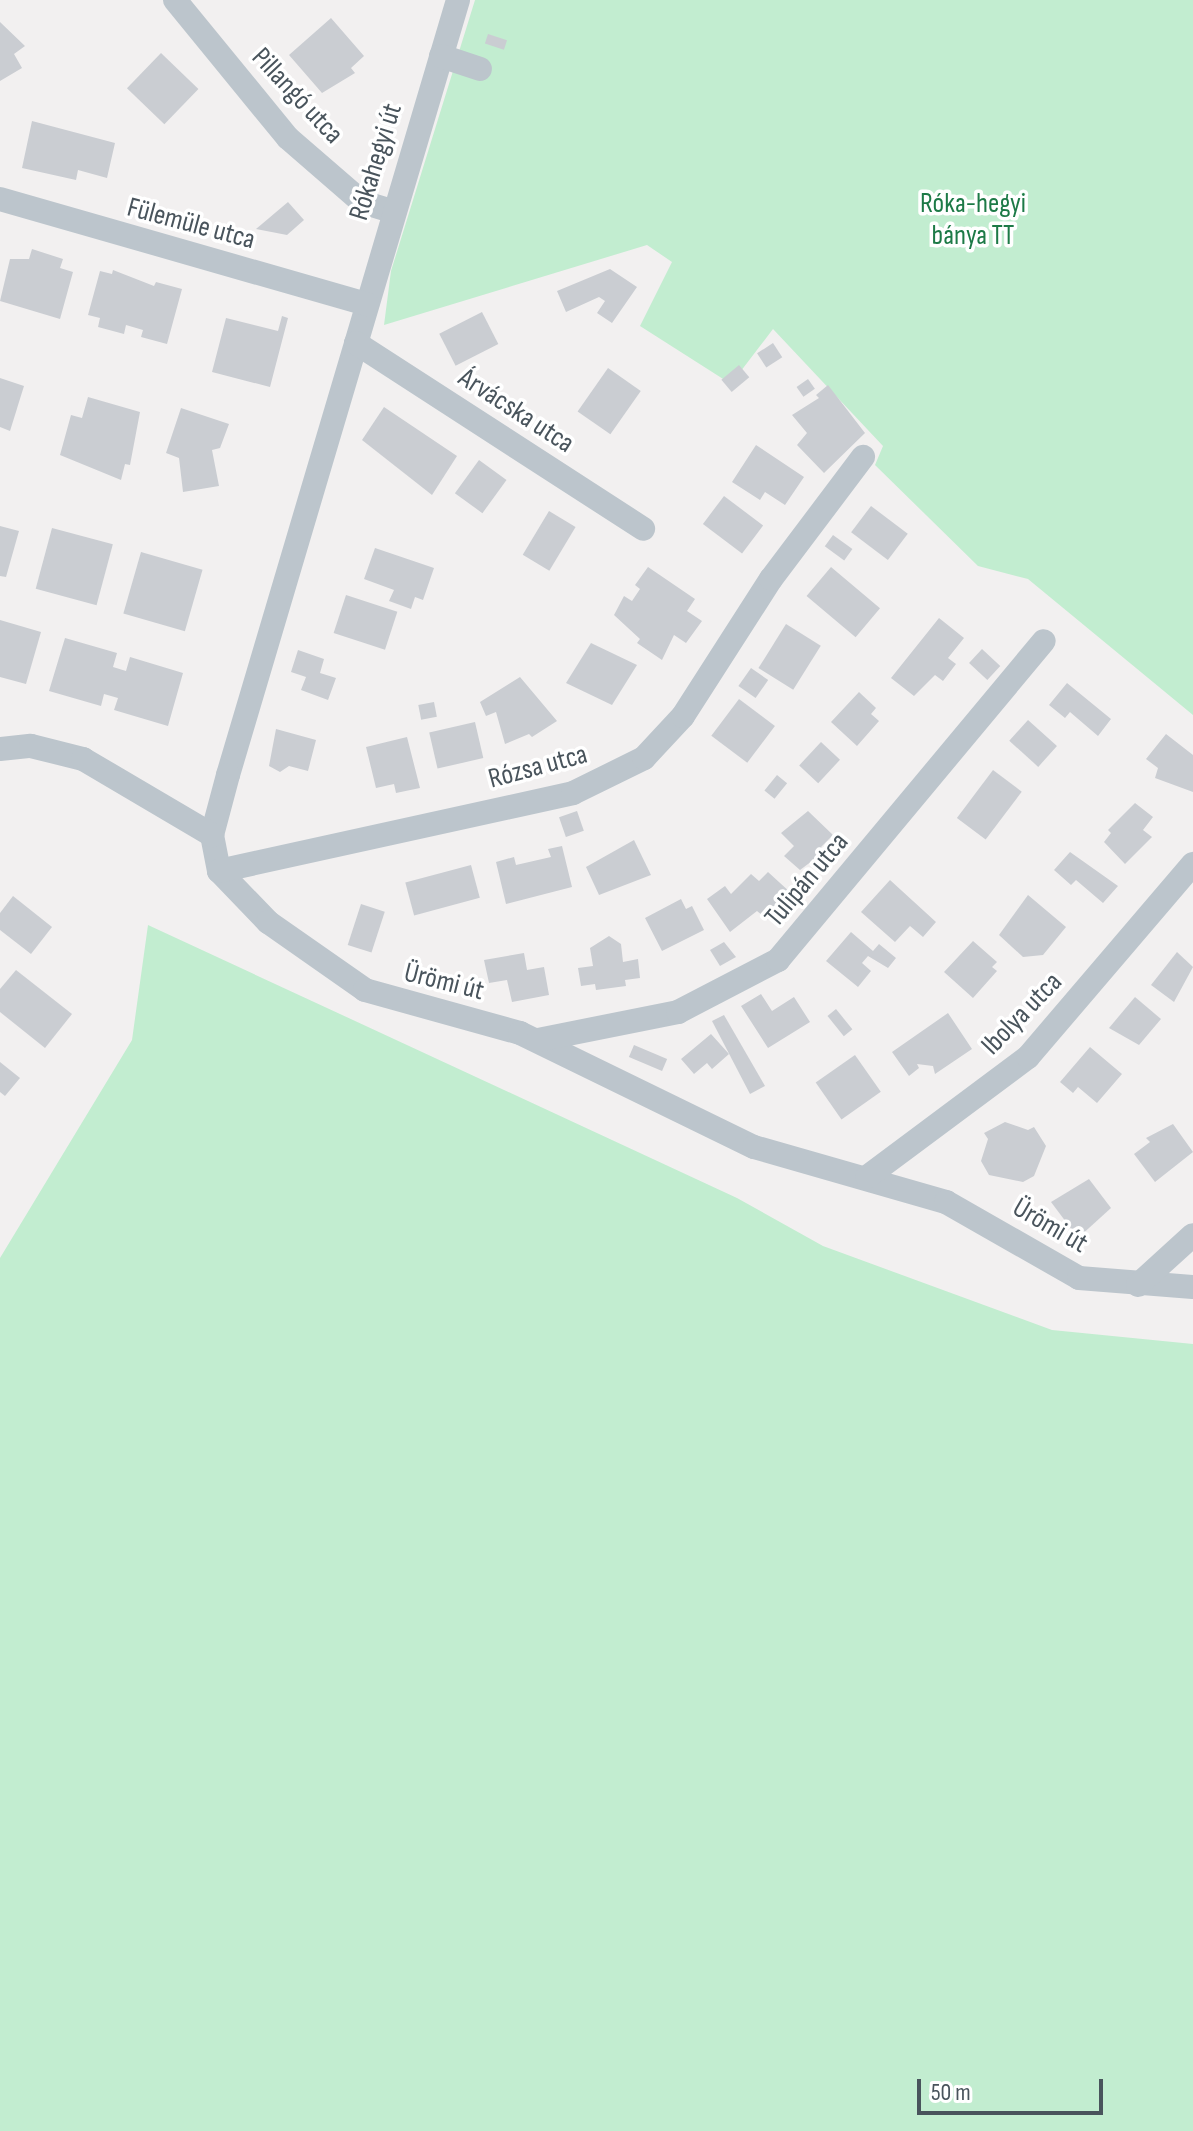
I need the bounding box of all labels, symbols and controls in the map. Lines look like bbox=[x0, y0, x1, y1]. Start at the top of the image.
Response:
street label: Pillangó utca bbox=[244, 41, 350, 151]
street label: Rókahegyi út bbox=[342, 100, 410, 224]
park label: Róka-hegyi bánya TT bbox=[920, 187, 1026, 253]
street label: Fülemüle utca bbox=[123, 191, 259, 257]
street label: Árvácska utca bbox=[452, 361, 580, 461]
street label: Rózsa utca bbox=[485, 738, 591, 796]
street label: Tulipán utca bbox=[758, 826, 856, 934]
street label: Ürömi út bbox=[401, 956, 487, 1008]
street label: Ibolya utca bbox=[975, 966, 1069, 1062]
street label: Ürömi út bbox=[1007, 1191, 1093, 1261]
scale bar bbox=[921, 2063, 1107, 2113]
text: 50 m bbox=[931, 2078, 971, 2107]

